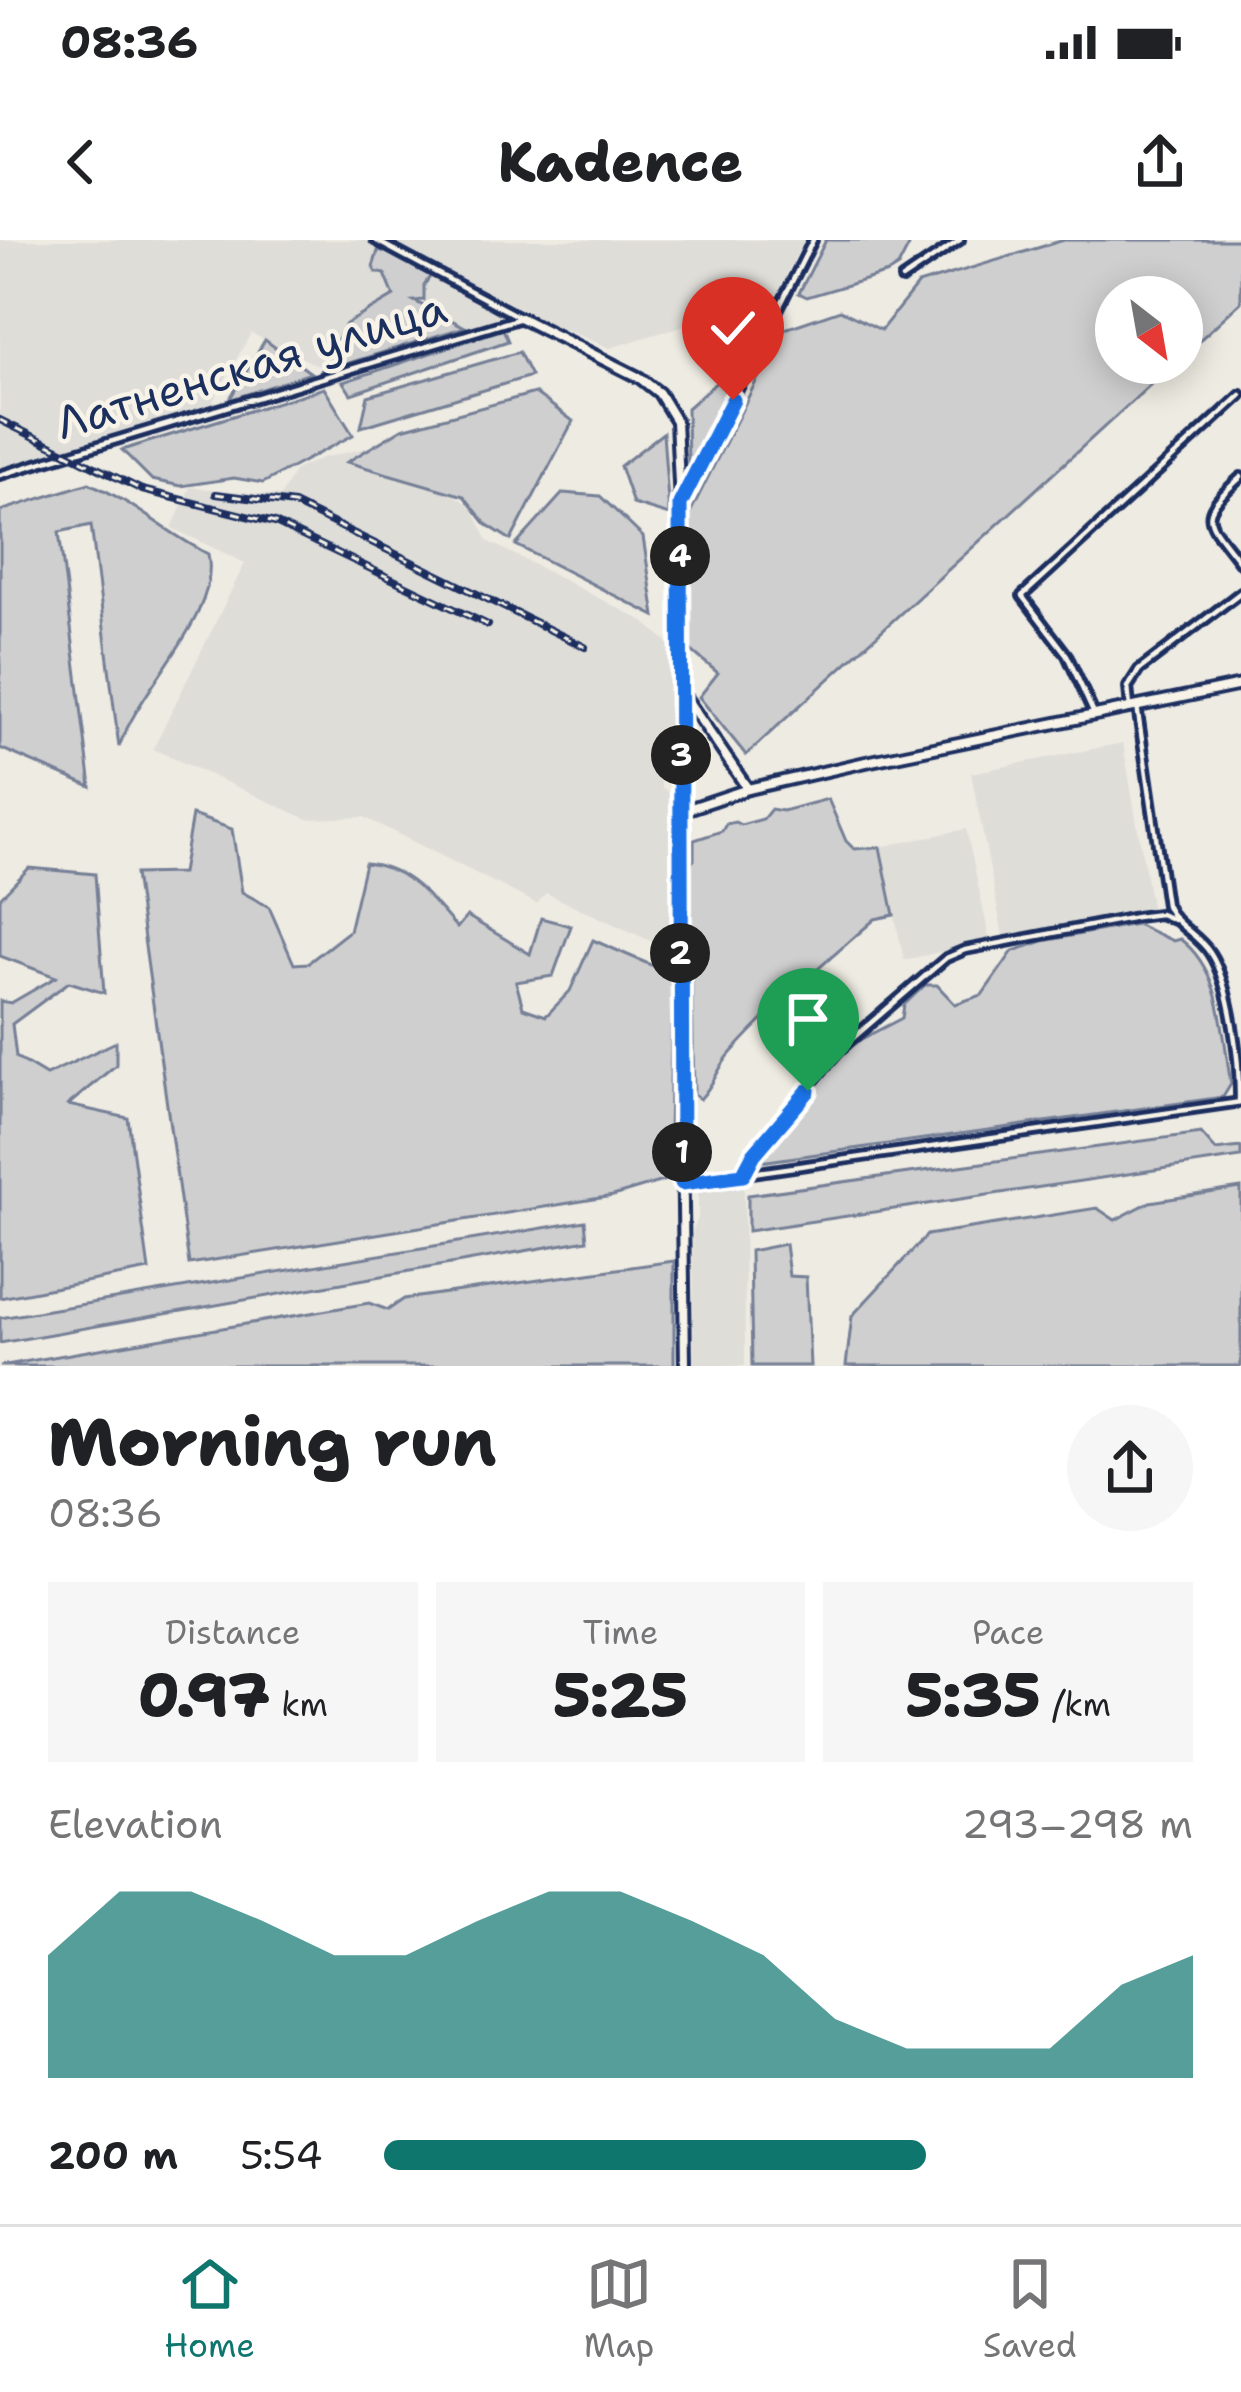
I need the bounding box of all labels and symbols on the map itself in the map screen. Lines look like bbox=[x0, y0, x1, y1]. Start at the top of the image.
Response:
north arrow bbox=[1095, 276, 1203, 384]
street label: Латненская улица bbox=[48, 277, 454, 453]
pin bbox=[682, 277, 784, 400]
pin: 4 bbox=[650, 526, 710, 586]
pin: 3 bbox=[651, 725, 711, 785]
pin: 2 bbox=[650, 923, 710, 983]
pin bbox=[757, 968, 859, 1091]
pin: 1 bbox=[652, 1122, 712, 1182]

